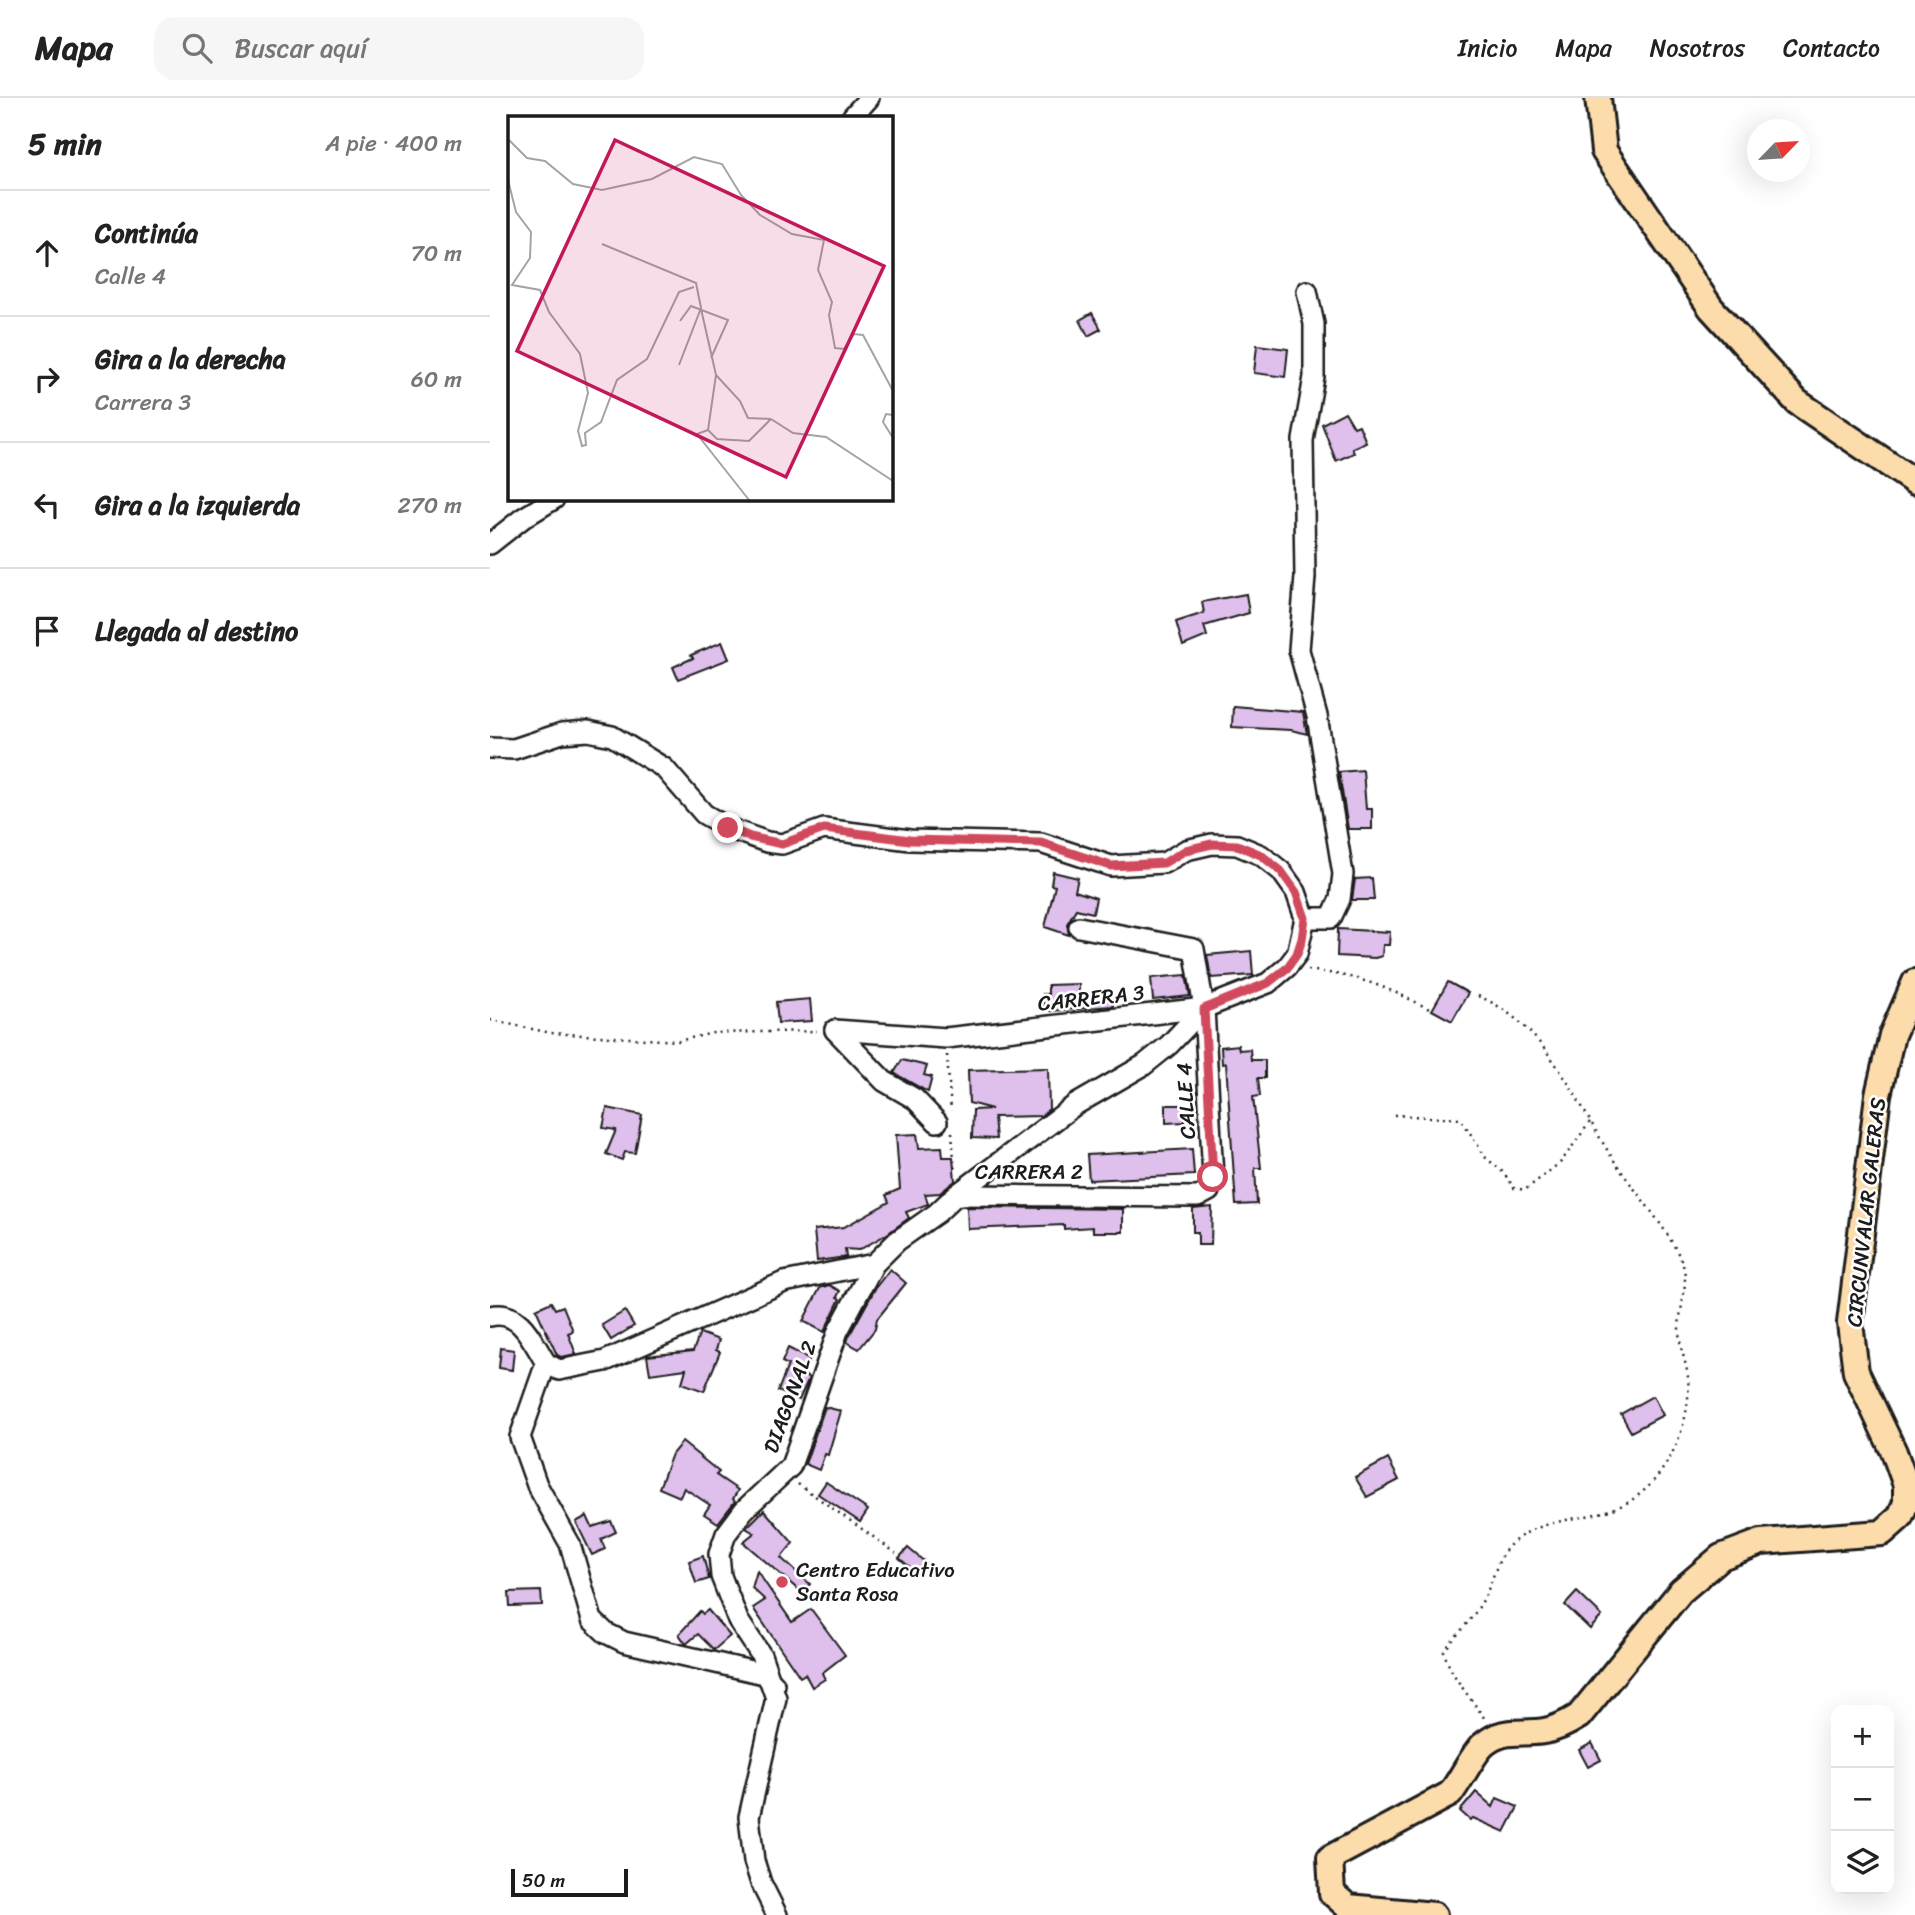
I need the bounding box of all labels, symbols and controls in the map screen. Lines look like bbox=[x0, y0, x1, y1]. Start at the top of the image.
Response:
search box bbox=[154, 17, 644, 80]
text: Mapa bbox=[35, 19, 112, 77]
text: Buscar aquí bbox=[234, 25, 367, 71]
text: Inicio bbox=[1458, 27, 1517, 69]
text: Mapa bbox=[1555, 27, 1612, 69]
text: Nosotros bbox=[1650, 27, 1745, 69]
text: Contacto bbox=[1783, 27, 1880, 69]
icon: search bbox=[178, 29, 216, 67]
inset map bbox=[508, 116, 892, 500]
text: 5 min bbox=[28, 117, 102, 171]
north arrow bbox=[1747, 119, 1810, 182]
text: A pie · 400 m bbox=[325, 123, 462, 164]
text: Continúa bbox=[95, 210, 198, 256]
text: 70 m bbox=[411, 233, 462, 274]
icon: ahead bbox=[28, 234, 66, 272]
text: Calle 4 bbox=[95, 256, 166, 297]
text: Gira a la derecha bbox=[95, 336, 286, 382]
text: 60 m bbox=[411, 359, 462, 400]
icon: right bbox=[28, 360, 66, 398]
text: Carrera 3 bbox=[95, 382, 191, 423]
text: Gira a la izquierda bbox=[95, 482, 300, 528]
text: 270 m bbox=[397, 485, 462, 526]
icon: left bbox=[28, 486, 66, 524]
text: Llegada al destino bbox=[95, 608, 298, 654]
icon: arrive bbox=[28, 612, 66, 650]
route end bbox=[712, 812, 743, 843]
street label: CARRERA 3 bbox=[1036, 973, 1147, 1022]
street label: CALLE 4 bbox=[1165, 1062, 1207, 1140]
street label: CIRCUNVALAR GALERAS bbox=[1835, 1095, 1897, 1329]
street label: CARRERA 2 bbox=[975, 1153, 1083, 1191]
route start bbox=[1197, 1161, 1228, 1192]
street label: DIAGONAL 2 bbox=[752, 1336, 828, 1458]
place label: Centro Educativo Santa Rosa bbox=[796, 1551, 955, 1613]
marker: Centro Educativo Santa Rosa bbox=[774, 1574, 790, 1590]
map controls bbox=[1831, 1705, 1894, 1894]
button: + bbox=[1831, 1705, 1894, 1768]
button: − bbox=[1831, 1768, 1894, 1831]
button: layers bbox=[1831, 1831, 1894, 1894]
text: 50 m bbox=[522, 1864, 565, 1897]
scale bar bbox=[511, 1866, 628, 1898]

